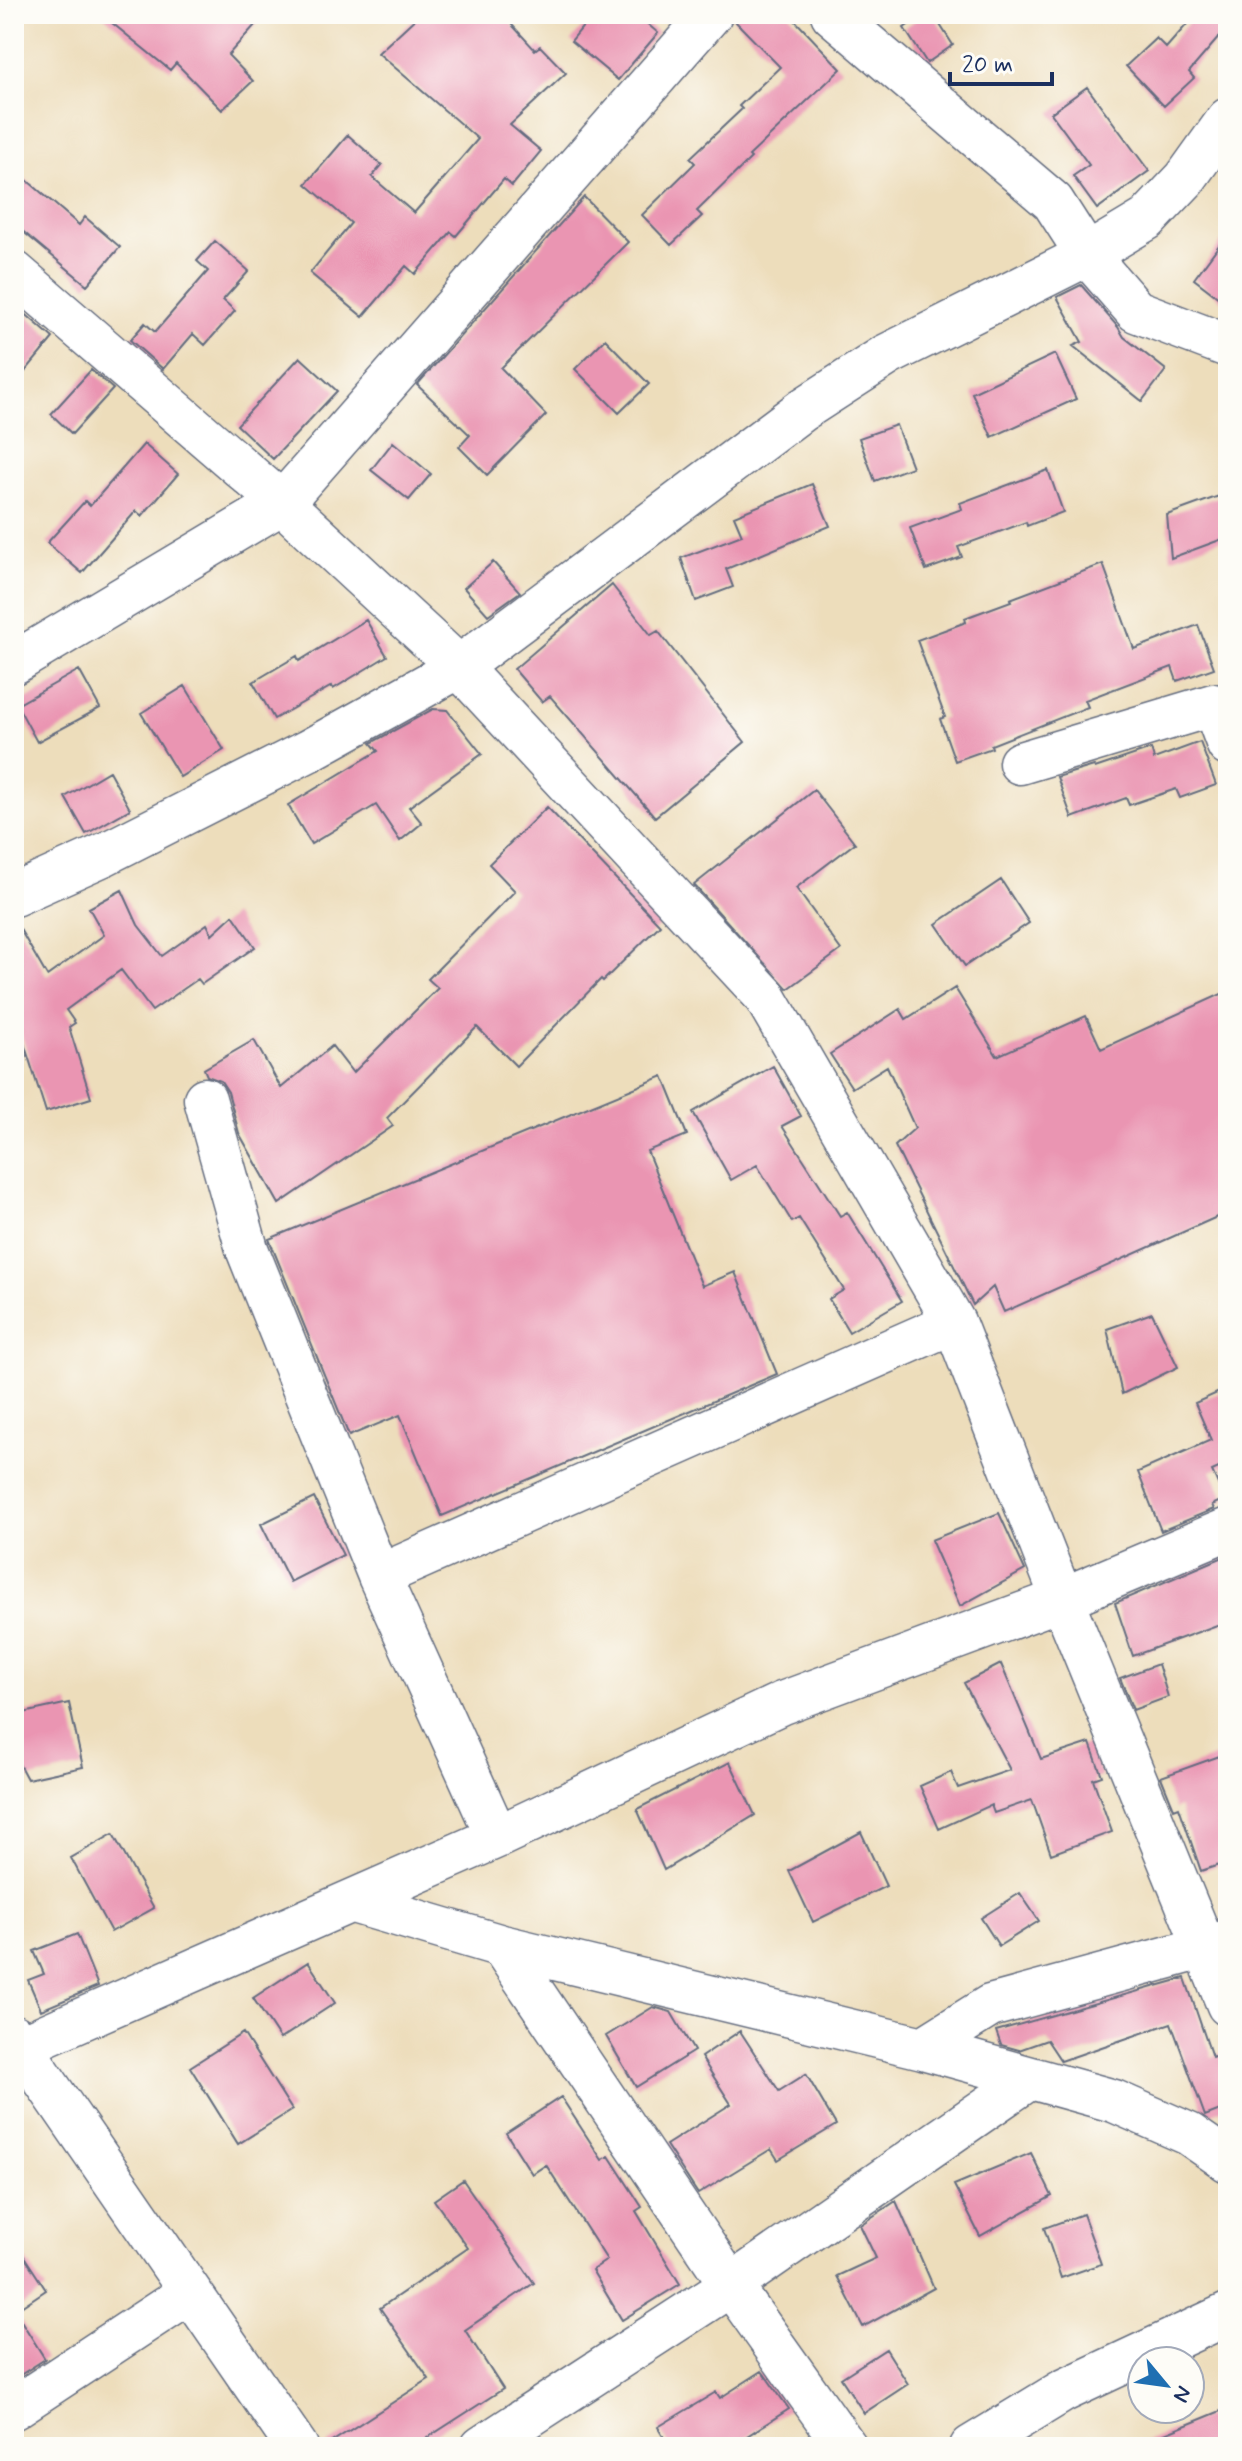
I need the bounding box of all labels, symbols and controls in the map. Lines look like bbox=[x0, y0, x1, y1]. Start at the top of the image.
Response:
scale bar bbox=[950, 36, 1052, 86]
text: 20 m bbox=[962, 50, 1013, 81]
north arrow bbox=[1126, 2345, 1206, 2425]
text: N bbox=[1166, 2381, 1198, 2407]

